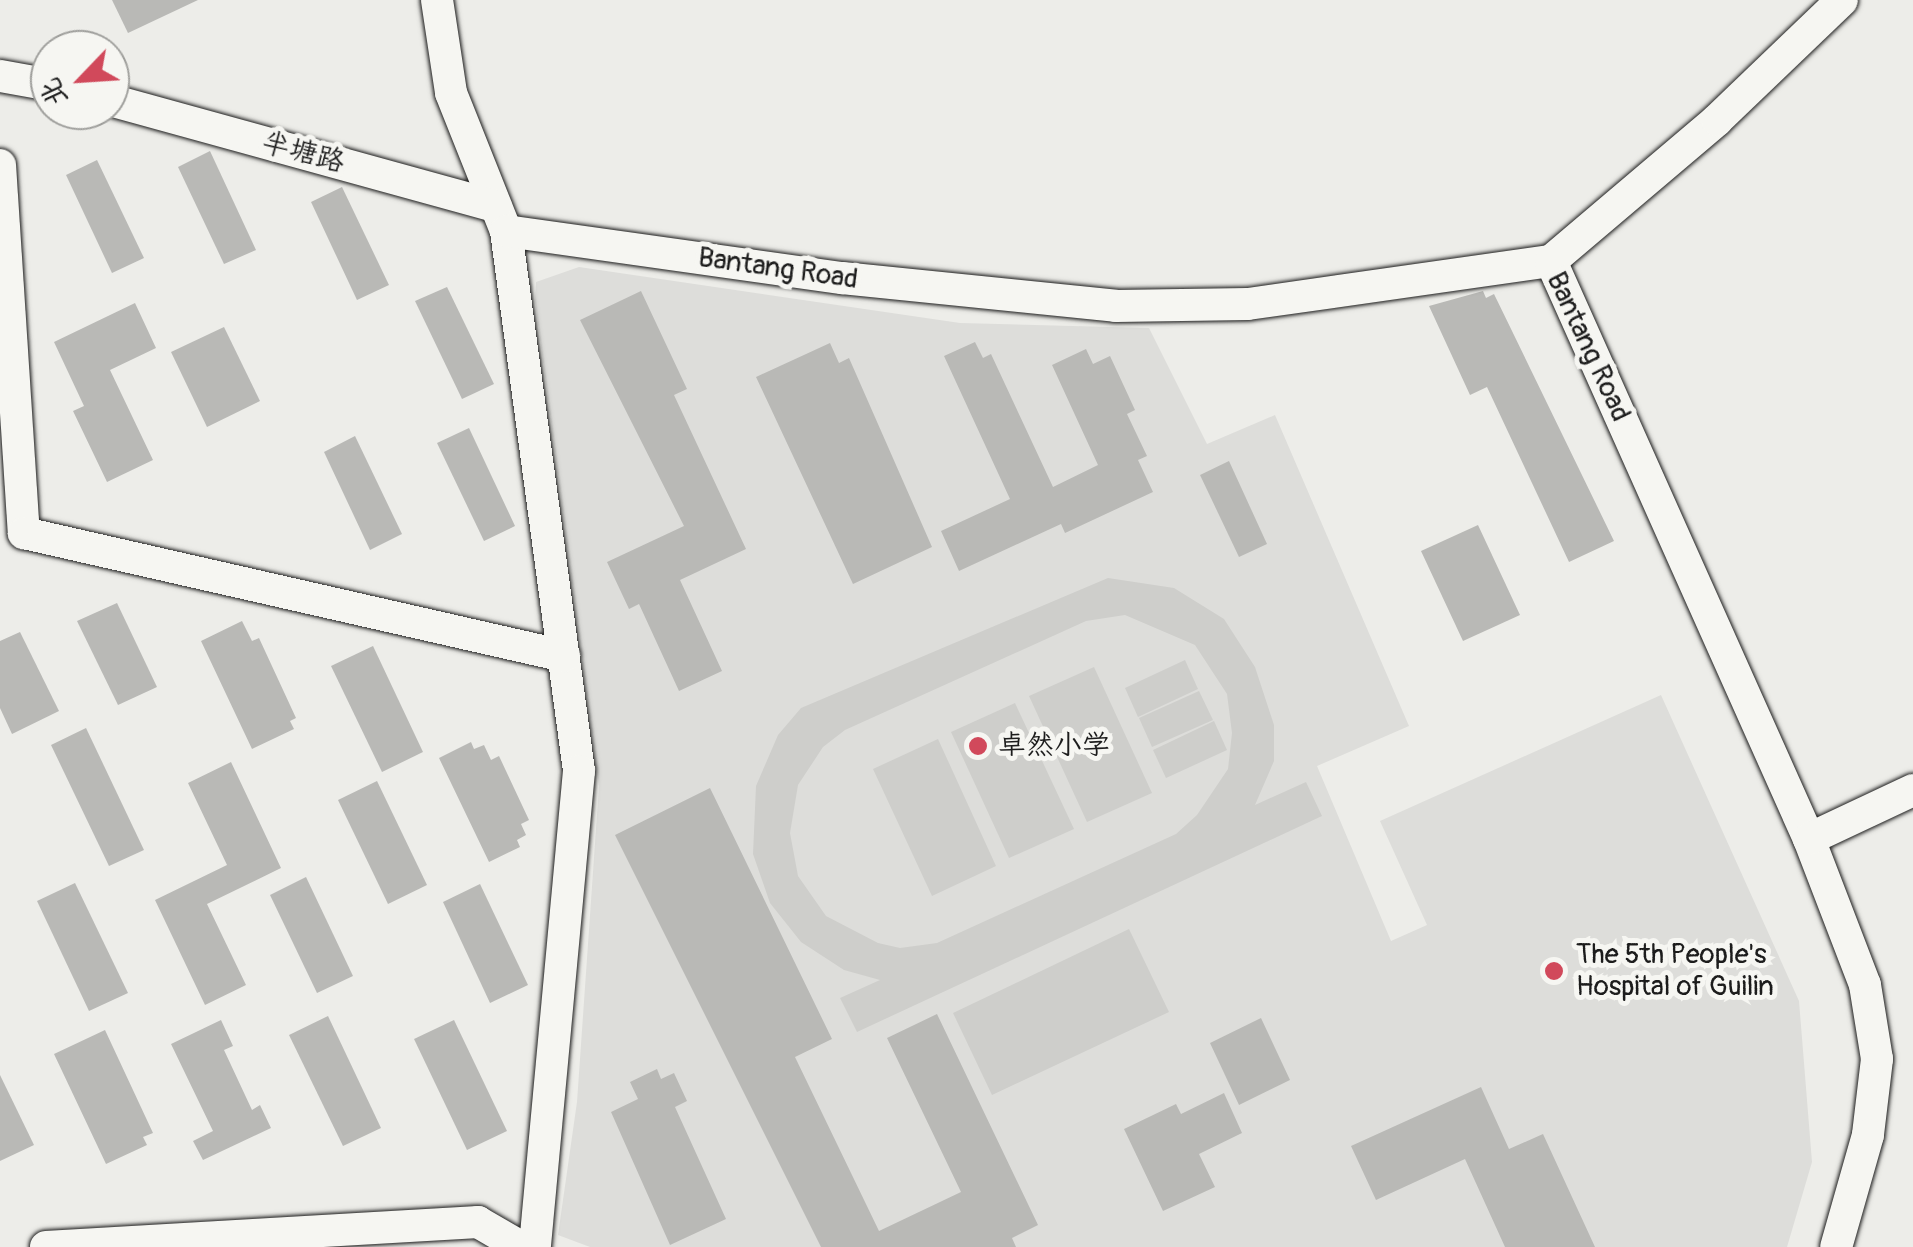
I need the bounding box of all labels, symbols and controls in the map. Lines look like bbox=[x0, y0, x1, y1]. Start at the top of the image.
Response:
north arrow bbox=[30, 30, 130, 130]
text: 北 bbox=[32, 72, 76, 112]
street label: 半塘路 bbox=[258, 126, 348, 180]
street label: Bantang Road bbox=[696, 241, 860, 297]
street label: Bantang Road bbox=[1539, 267, 1637, 427]
place label: 卓然小学 bbox=[998, 729, 1110, 763]
marker: 卓然小学 bbox=[967, 735, 989, 757]
place label: The 5th People's Hospital of Guilin bbox=[1576, 938, 1774, 1004]
marker: The 5th People's Hospital of Guilin bbox=[1541, 958, 1567, 984]

